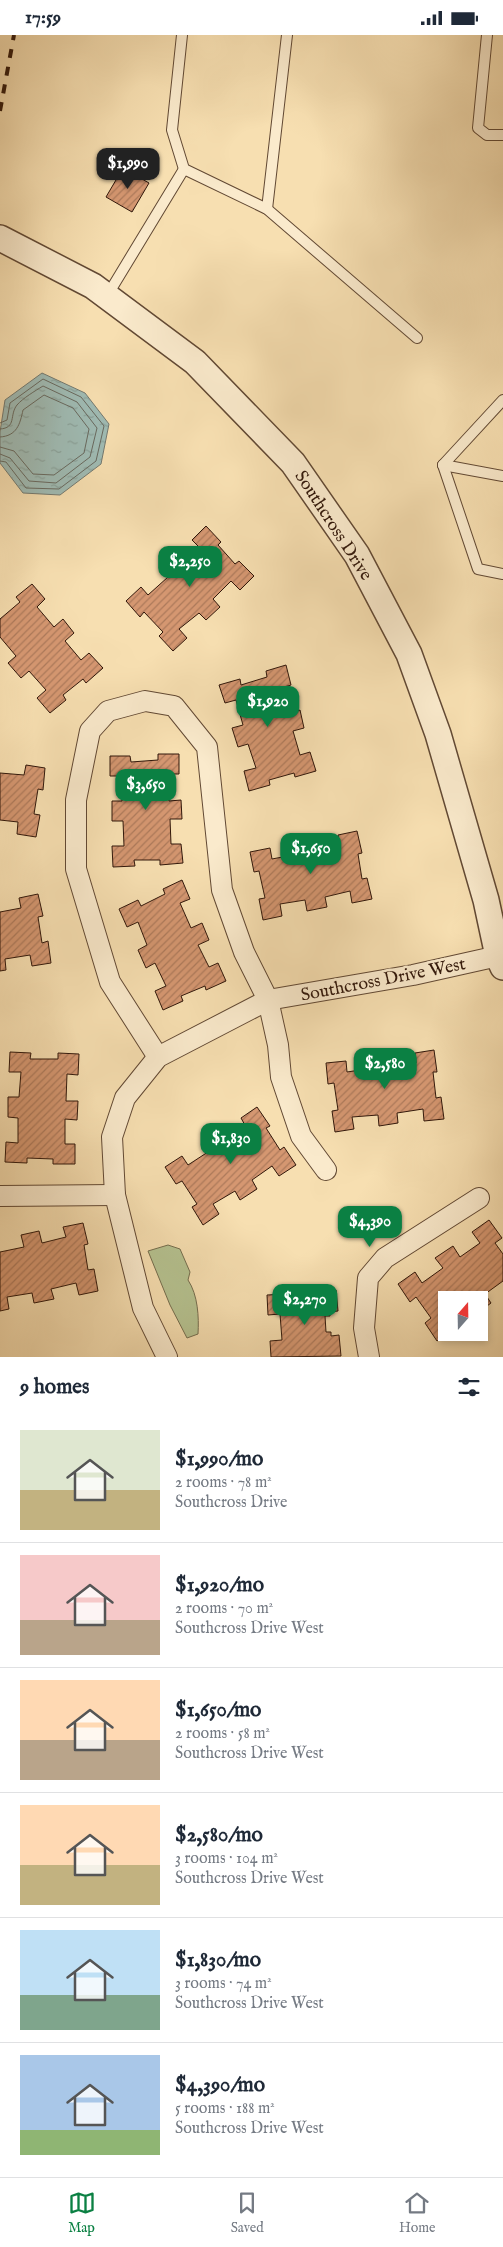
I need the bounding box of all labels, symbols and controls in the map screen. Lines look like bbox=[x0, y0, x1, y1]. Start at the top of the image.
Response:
text: 17:59 bbox=[25, 6, 61, 30]
pin: $1,990 bbox=[87, 147, 169, 190]
text: $1,990 bbox=[108, 154, 148, 174]
street label: Southcross Drive bbox=[289, 467, 377, 585]
pin: $2,250 bbox=[149, 545, 231, 588]
text: $2,250 bbox=[169, 552, 211, 572]
pin: $1,920 bbox=[227, 685, 309, 728]
text: $1,920 bbox=[247, 692, 289, 712]
pin: $3,650 bbox=[105, 769, 187, 811]
text: $3,650 bbox=[126, 775, 166, 795]
pin: $1,650 bbox=[270, 833, 352, 875]
text: $1,650 bbox=[291, 839, 331, 859]
street label: Southcross Drive West bbox=[299, 953, 468, 1008]
pin: $2,580 bbox=[344, 1047, 426, 1090]
text: $2,580 bbox=[365, 1054, 405, 1074]
pin: $1,830 bbox=[190, 1123, 272, 1165]
text: $1,830 bbox=[211, 1129, 251, 1149]
pin: $4,390 bbox=[329, 1205, 411, 1248]
text: $4,390 bbox=[349, 1212, 391, 1232]
pin: $2,270 bbox=[264, 1283, 346, 1326]
text: $2,270 bbox=[283, 1290, 327, 1310]
north arrow bbox=[438, 1291, 488, 1341]
map controls bbox=[438, 1291, 488, 1341]
icon: filters bbox=[455, 1373, 483, 1401]
text: 9 homes bbox=[20, 1374, 89, 1401]
text: $1,990/mo bbox=[175, 1446, 263, 1473]
icon: home bbox=[60, 1450, 120, 1510]
text: 2 rooms · 78 m² bbox=[175, 1473, 272, 1493]
text: Southcross Drive bbox=[175, 1493, 287, 1513]
text: $1,920/mo bbox=[175, 1572, 264, 1599]
icon: home bbox=[60, 1575, 120, 1635]
text: 2 rooms · 70 m² bbox=[175, 1599, 273, 1619]
text: Southcross Drive West bbox=[175, 1619, 324, 1639]
text: $1,650/mo bbox=[175, 1697, 261, 1724]
icon: home bbox=[60, 1700, 120, 1760]
text: 2 rooms · 58 m² bbox=[175, 1724, 270, 1744]
text: Southcross Drive West bbox=[175, 1744, 324, 1764]
text: $2,580/mo bbox=[175, 1822, 263, 1849]
icon: home bbox=[60, 1825, 120, 1885]
text: 3 rooms · 104 m² bbox=[175, 1849, 278, 1869]
text: Southcross Drive West bbox=[175, 1869, 324, 1889]
text: $1,830/mo bbox=[175, 1947, 261, 1974]
icon: home bbox=[60, 1950, 120, 2010]
text: 3 rooms · 74 m² bbox=[175, 1974, 272, 1994]
text: Southcross Drive West bbox=[175, 1994, 324, 2014]
text: $4,390/mo bbox=[175, 2072, 265, 2099]
icon: home bbox=[60, 2075, 120, 2135]
text: 5 rooms · 188 m² bbox=[175, 2099, 275, 2119]
text: Southcross Drive West bbox=[175, 2119, 324, 2139]
tab: Map bbox=[68, 2189, 96, 2237]
tab: Saved bbox=[231, 2189, 264, 2237]
tab: Home bbox=[399, 2189, 435, 2237]

